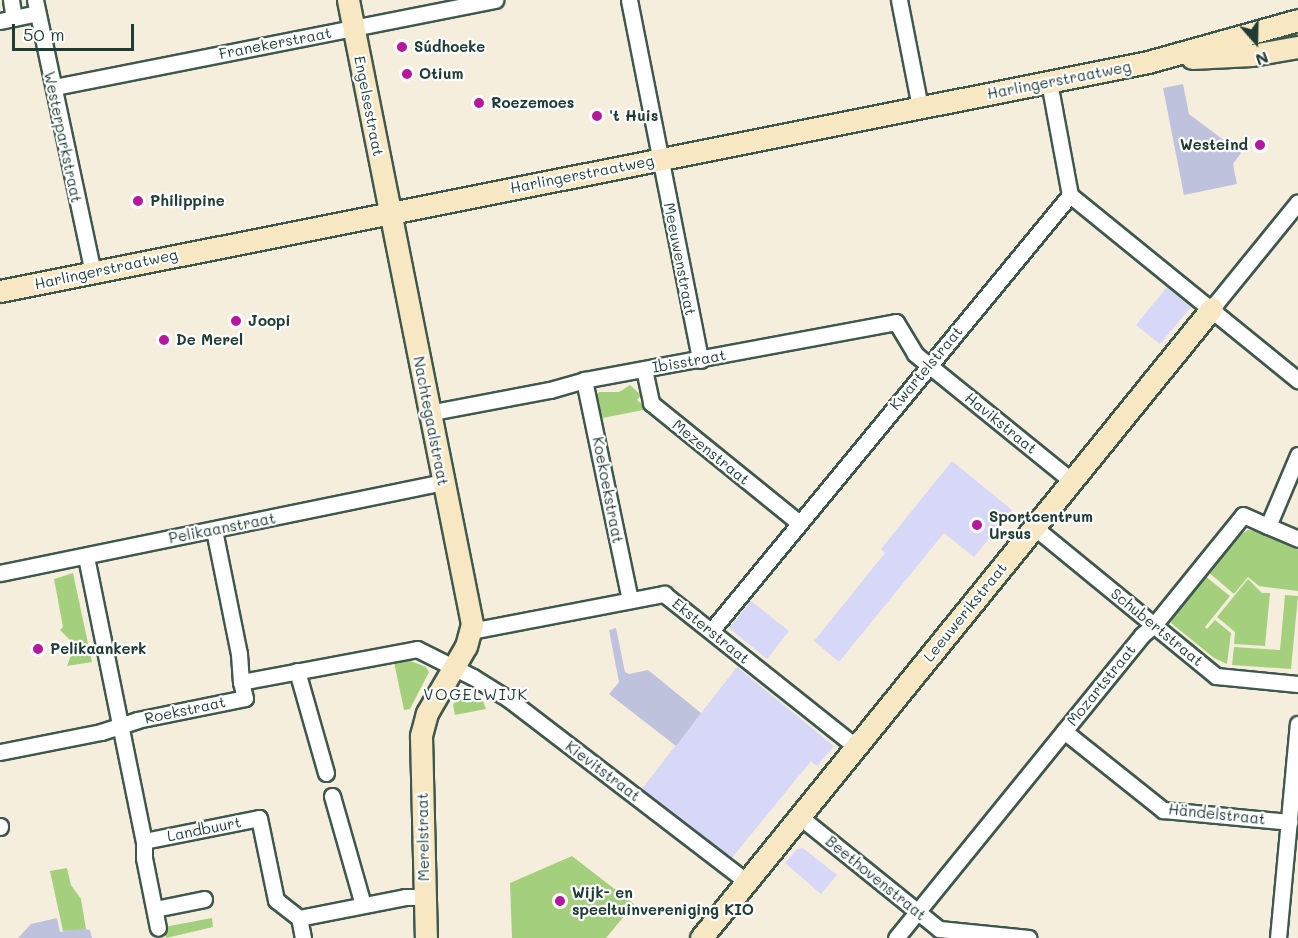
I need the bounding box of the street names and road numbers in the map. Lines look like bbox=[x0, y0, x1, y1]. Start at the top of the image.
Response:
street label: Franekerstraat bbox=[217, 23, 333, 63]
street label: Engelsestraat bbox=[350, 54, 388, 158]
street label: Harlingerstraatweg bbox=[986, 57, 1132, 103]
street label: Westerparkstraat bbox=[40, 70, 86, 204]
street label: Harlingerstraatweg bbox=[509, 151, 655, 197]
street label: Meeuwenstraat bbox=[660, 201, 700, 317]
street label: Harlingerstraatweg bbox=[33, 245, 179, 293]
street label: Kwartelstraat bbox=[886, 322, 966, 414]
street label: Ibisstraat bbox=[651, 346, 727, 376]
street label: Nachtegaalstraat bbox=[410, 355, 452, 487]
street label: Havikstraat bbox=[961, 389, 1041, 457]
street label: Mezenstraat bbox=[669, 415, 753, 489]
street label: Koekoekstraat bbox=[589, 435, 627, 545]
street label: Pelikaanstraat bbox=[167, 509, 277, 547]
street label: Leeuwerikstraat bbox=[919, 559, 1011, 665]
street label: Schubertstraat bbox=[1107, 584, 1207, 670]
street label: Eksterstraat bbox=[669, 594, 753, 668]
street label: Mozartstraat bbox=[1063, 641, 1139, 729]
street label: Roekstraat bbox=[143, 693, 227, 727]
street label: Kievitstraat bbox=[562, 737, 644, 805]
street label: Merelstraat bbox=[413, 793, 433, 881]
street label: Händelstraat bbox=[1168, 800, 1266, 828]
street label: Landbuurt bbox=[165, 813, 243, 845]
street label: Beethovenstraat bbox=[822, 832, 930, 924]

